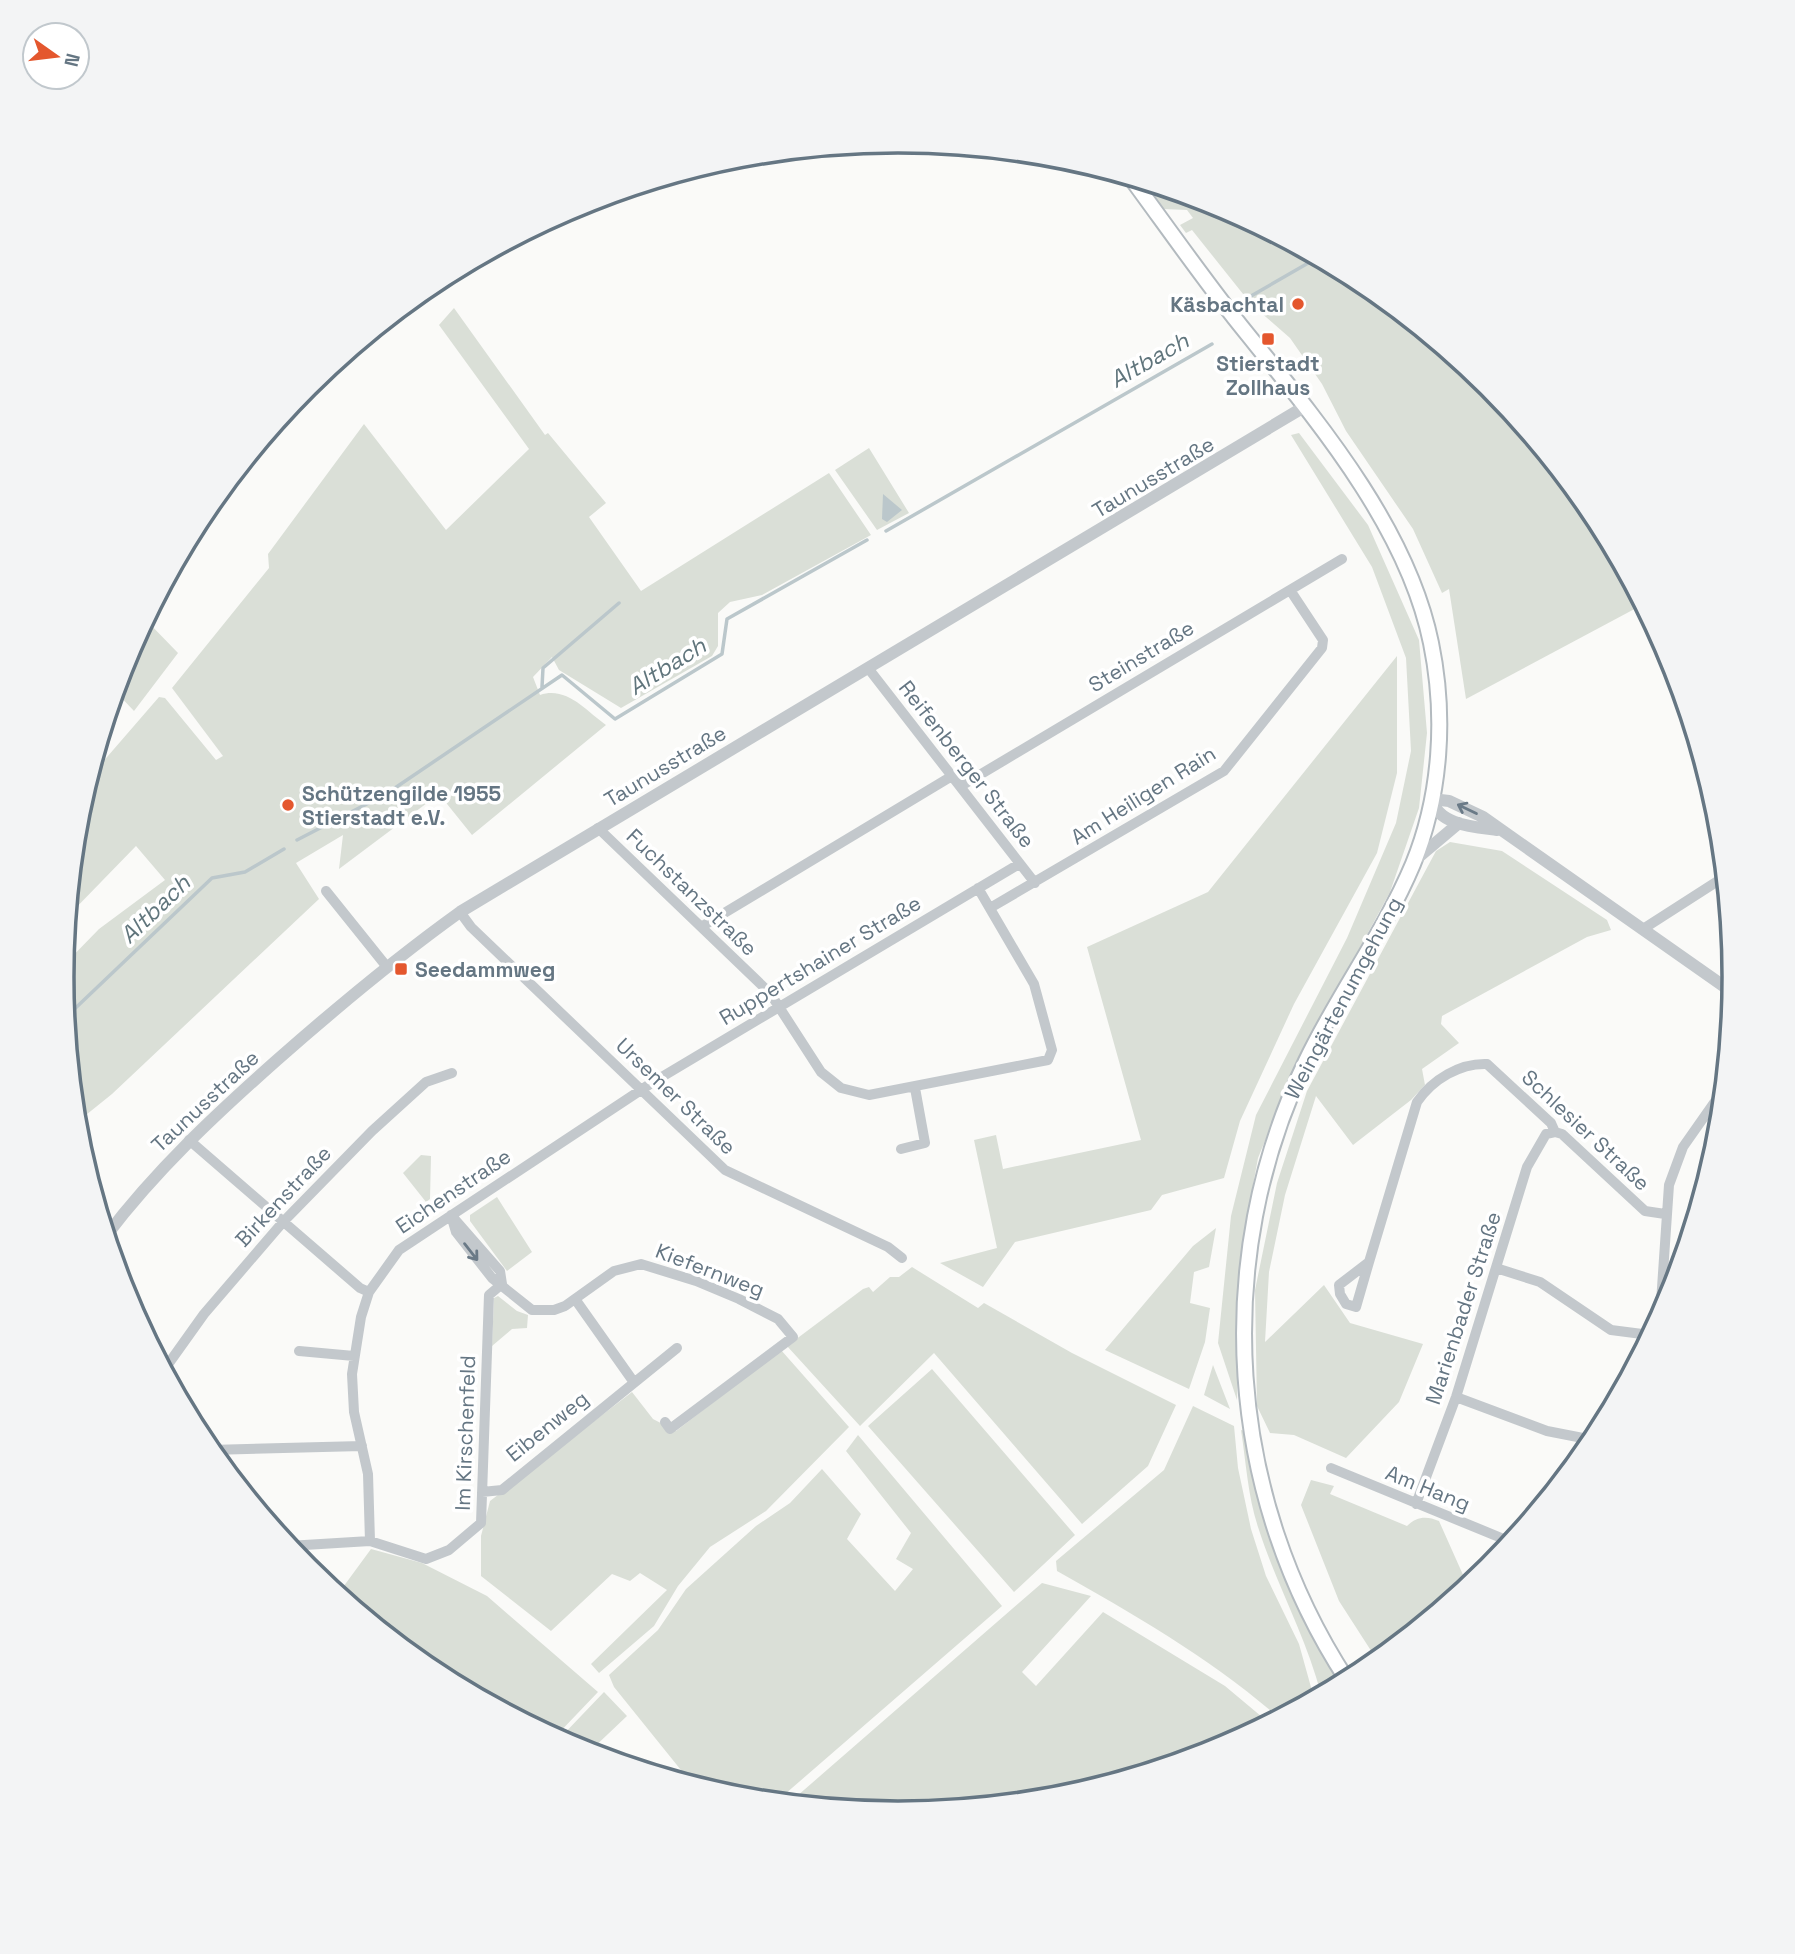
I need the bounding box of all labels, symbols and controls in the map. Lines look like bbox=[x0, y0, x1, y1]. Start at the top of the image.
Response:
north arrow bbox=[21, 21, 91, 91]
text: N bbox=[58, 51, 86, 69]
place label: Käsbachtal bbox=[1170, 291, 1284, 318]
marker: Käsbachtal bbox=[1290, 296, 1306, 312]
water label: Altbach bbox=[1104, 325, 1195, 395]
marker: Stierstadt Zollhaus bbox=[1260, 331, 1276, 347]
place label: Stierstadt Zollhaus bbox=[1216, 350, 1320, 401]
street label: Taunusstraße bbox=[1087, 430, 1219, 524]
street label: Steinstraße bbox=[1083, 614, 1199, 698]
water label: Altbach bbox=[622, 630, 712, 702]
street label: Reifenberger Straße bbox=[893, 675, 1041, 853]
street label: Taunusstraße bbox=[599, 719, 731, 813]
street label: Am Heiligen Rain bbox=[1066, 740, 1220, 850]
place label: Schützengilde 1955 Stierstadt e.V. bbox=[302, 780, 501, 831]
marker: Schützengilde 1955 Stierstadt e.V. bbox=[280, 797, 296, 813]
one-way arrow bbox=[1457, 802, 1478, 816]
street label: Fuchstanzstraße bbox=[621, 823, 763, 961]
water label: Altbach bbox=[114, 868, 197, 950]
street label: Ruppertshainer Straße bbox=[714, 889, 926, 1031]
street label: Weingärtenumgehung bbox=[1278, 892, 1408, 1104]
place label: Seedammweg bbox=[415, 956, 555, 983]
marker: Seedammweg bbox=[393, 961, 409, 977]
street label: Ursemer Straße bbox=[610, 1032, 742, 1160]
street label: Taunusstraße bbox=[145, 1044, 265, 1158]
street label: Schlesier Straße bbox=[1516, 1064, 1656, 1196]
street label: Birkenstraße bbox=[229, 1140, 337, 1252]
street label: Eichenstraße bbox=[390, 1142, 516, 1240]
street label: Marienbader Straße bbox=[1419, 1208, 1507, 1408]
street label: Kiefernweg bbox=[652, 1237, 768, 1303]
one-way arrow bbox=[464, 1242, 479, 1261]
street label: Im Kirschenfeld bbox=[449, 1355, 481, 1511]
street label: Eibenweg bbox=[500, 1385, 594, 1467]
street label: Am Hang bbox=[1382, 1459, 1474, 1517]

